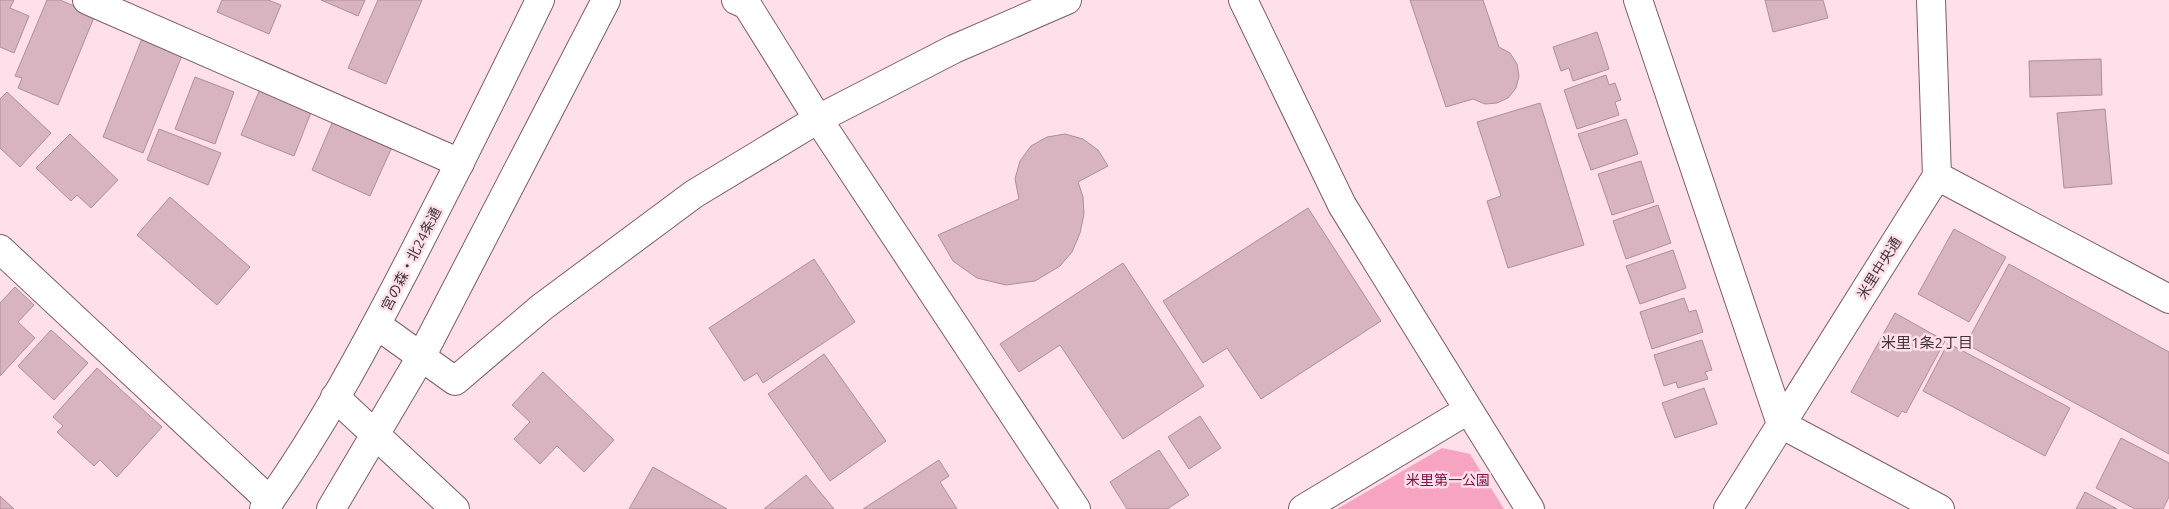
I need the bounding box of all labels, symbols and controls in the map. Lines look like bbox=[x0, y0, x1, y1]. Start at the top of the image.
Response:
street label: 宮の森・北24条通 bbox=[378, 205, 444, 313]
street label: 米里中央通 bbox=[1854, 234, 1904, 302]
district label: 米里1条2丁目 bbox=[1881, 334, 1973, 351]
park label: 米里第一公園 bbox=[1406, 472, 1490, 488]

